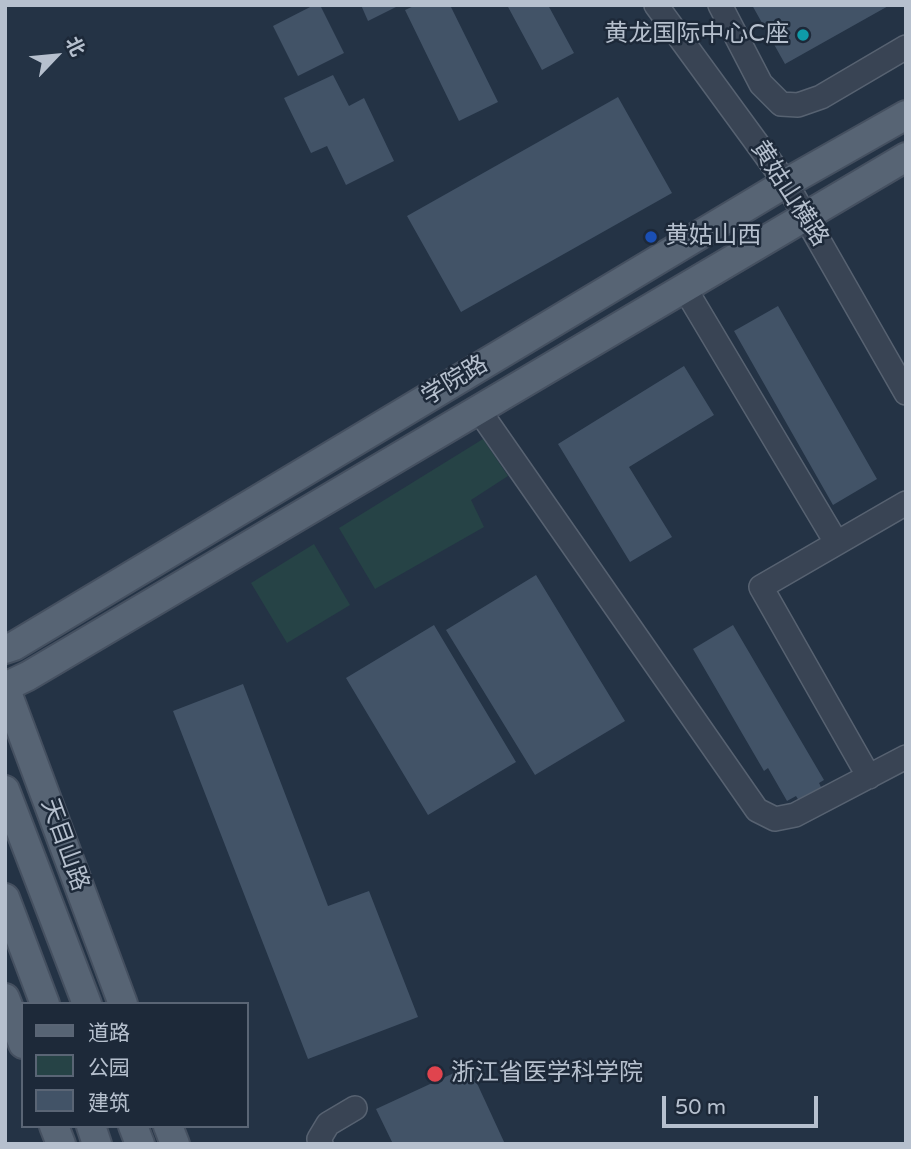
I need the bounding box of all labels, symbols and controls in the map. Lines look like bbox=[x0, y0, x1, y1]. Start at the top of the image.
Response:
north arrow bbox=[21, 21, 91, 91]
place label: 黄龙国际中心C座 bbox=[604, 21, 789, 49]
marker: 黄龙国际中心C座 bbox=[795, 27, 811, 43]
text: 北 bbox=[61, 33, 89, 60]
street label: 黄姑山横路 bbox=[744, 136, 834, 252]
place label: 黄姑山西 bbox=[665, 223, 761, 251]
marker: 黄姑山西 bbox=[643, 229, 659, 245]
street label: 学院路 bbox=[417, 350, 493, 412]
street label: 天目山路 bbox=[34, 795, 94, 895]
legend bbox=[21, 1002, 248, 1128]
text: 道路 bbox=[88, 1021, 130, 1046]
text: 公园 bbox=[88, 1056, 130, 1081]
place label: 浙江省医学科学院 bbox=[451, 1060, 643, 1088]
marker: 浙江省医学科学院 bbox=[425, 1064, 445, 1084]
scale bar bbox=[666, 1082, 822, 1126]
text: 建筑 bbox=[88, 1091, 130, 1116]
text: 50 m bbox=[675, 1095, 726, 1120]

